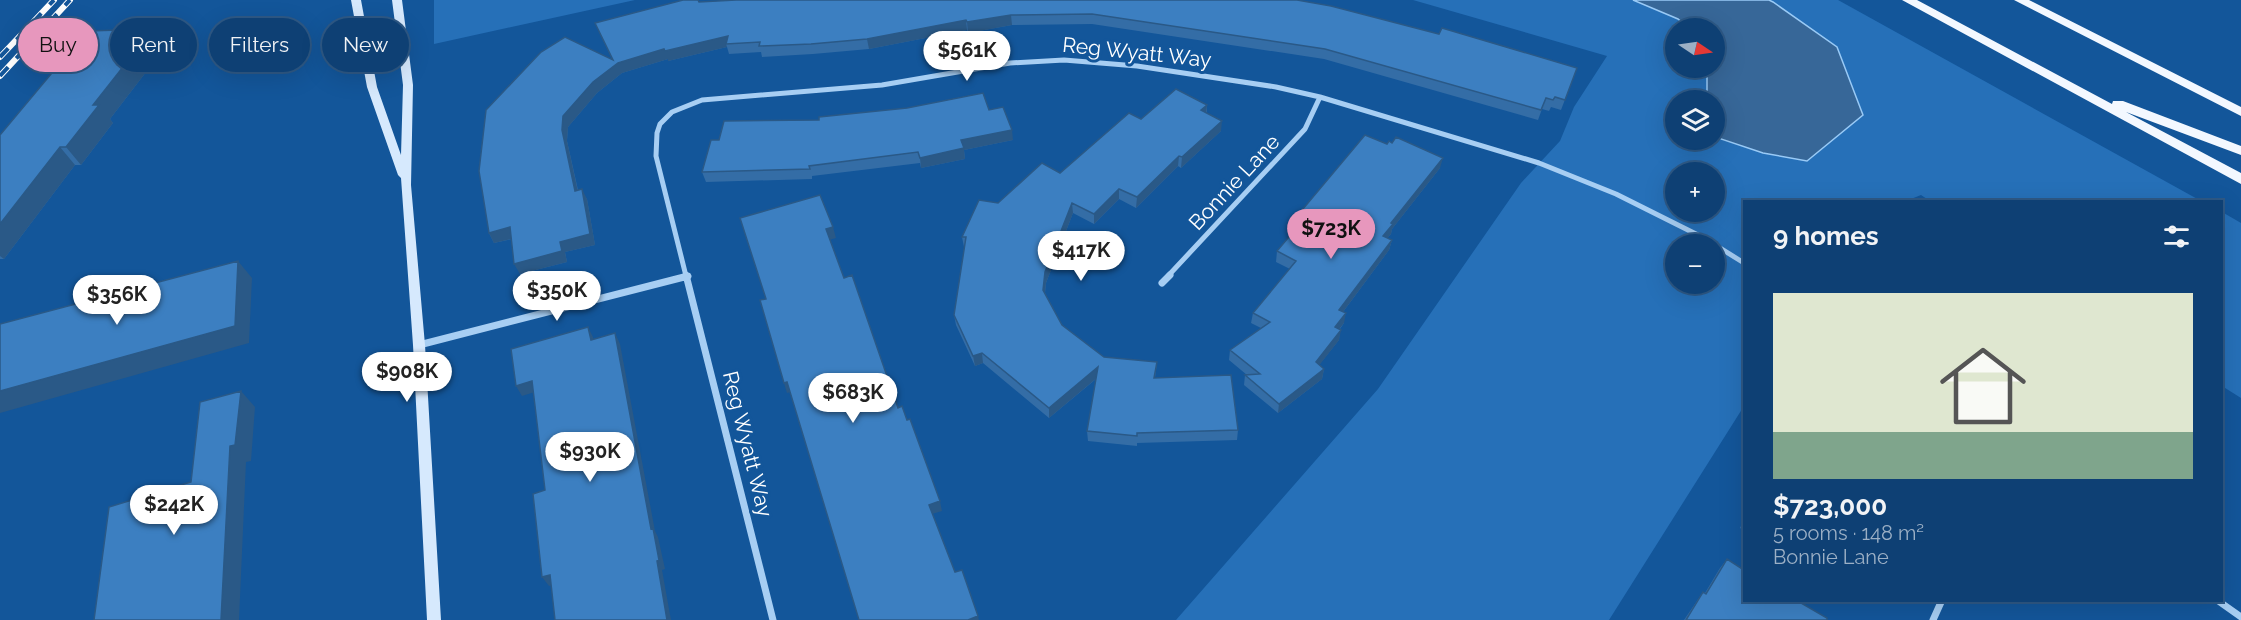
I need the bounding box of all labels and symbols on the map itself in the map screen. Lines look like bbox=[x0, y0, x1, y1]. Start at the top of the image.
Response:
north arrow bbox=[1665, 18, 1725, 78]
pin: $561K bbox=[925, 31, 1009, 82]
street label: Reg Wyatt Way bbox=[1061, 32, 1213, 72]
street label: Bonnie Lane bbox=[1183, 129, 1285, 235]
pin: $723K bbox=[1289, 209, 1373, 260]
pin: $417K bbox=[1039, 231, 1123, 282]
pin: $350K bbox=[515, 271, 599, 322]
pin: $356K bbox=[75, 275, 159, 326]
pin: $908K bbox=[365, 352, 449, 403]
street label: Reg Wyatt Way bbox=[718, 368, 778, 520]
pin: $683K bbox=[811, 373, 895, 424]
pin: $930K bbox=[548, 432, 632, 483]
pin: $242K bbox=[132, 485, 216, 536]

